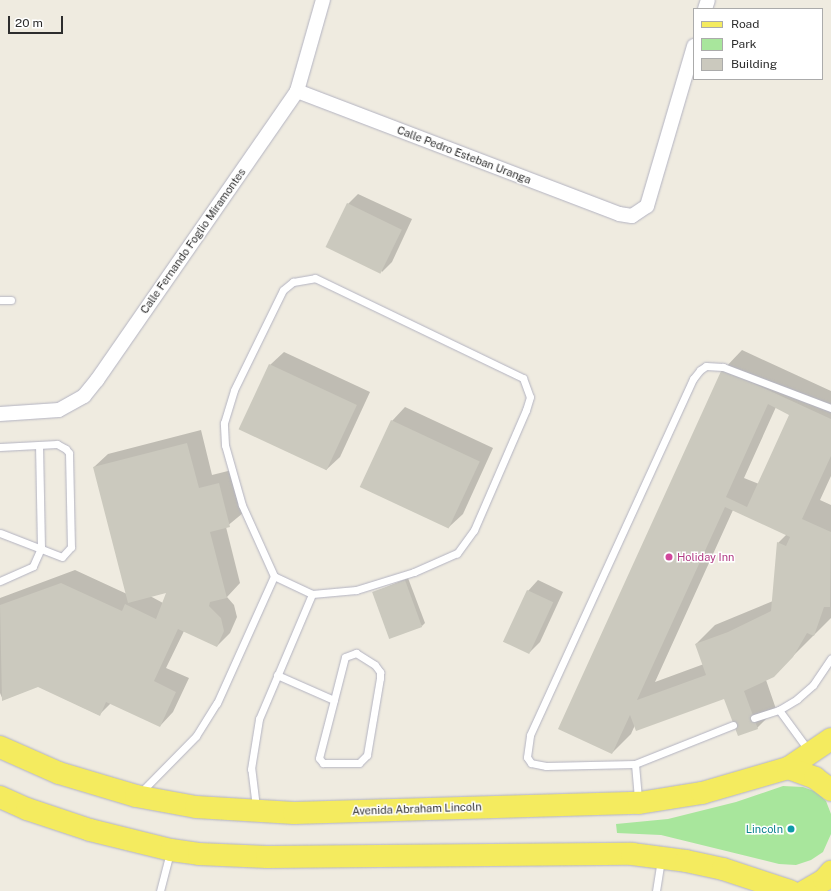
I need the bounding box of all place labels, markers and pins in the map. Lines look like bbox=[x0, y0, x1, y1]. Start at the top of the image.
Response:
place label: Holiday Inn bbox=[677, 550, 734, 564]
marker: Holiday Inn bbox=[664, 552, 674, 562]
place label: Lincoln bbox=[746, 822, 783, 836]
marker: Lincoln bbox=[786, 824, 796, 834]

